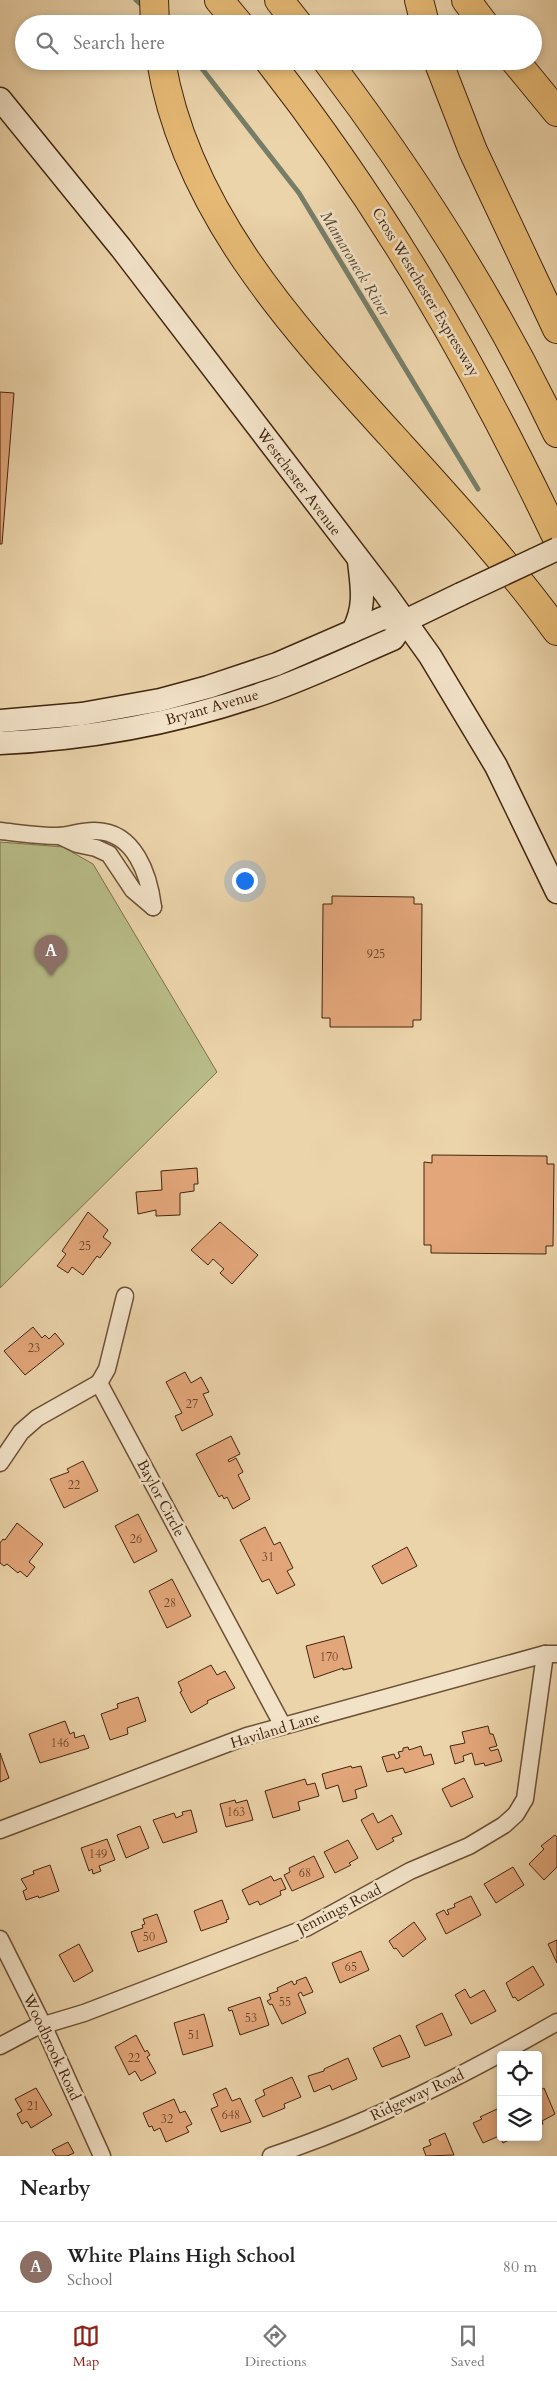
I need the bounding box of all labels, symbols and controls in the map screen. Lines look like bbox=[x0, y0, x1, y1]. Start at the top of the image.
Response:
search box bbox=[15, 15, 542, 70]
icon: search bbox=[33, 29, 61, 57]
text: Search here bbox=[73, 30, 165, 56]
street label: Cross Westchester Expressway bbox=[368, 204, 484, 380]
water label: Mamaroneck River bbox=[315, 207, 396, 321]
street label: Westchester Avenue bbox=[251, 423, 346, 540]
street label: Bryant Avenue bbox=[163, 684, 261, 730]
your location bbox=[232, 868, 258, 894]
pin: A bbox=[35, 935, 67, 976]
house number: 925 bbox=[367, 946, 385, 962]
house number: 25 bbox=[79, 1238, 91, 1254]
house number: 23 bbox=[28, 1340, 40, 1356]
house number: 27 bbox=[186, 1396, 198, 1412]
street label: Baylor Circle bbox=[132, 1456, 190, 1540]
house number: 22 bbox=[68, 1477, 80, 1493]
house number: 26 bbox=[130, 1531, 142, 1547]
house number: 31 bbox=[262, 1549, 274, 1565]
house number: 28 bbox=[164, 1595, 176, 1611]
house number: 170 bbox=[320, 1649, 338, 1665]
street label: Haviland Lane bbox=[228, 1707, 322, 1753]
house number: 146 bbox=[51, 1735, 69, 1751]
house number: 163 bbox=[227, 1804, 245, 1820]
house number: 149 bbox=[89, 1846, 107, 1862]
house number: 68 bbox=[299, 1865, 311, 1881]
street label: Jennings Road bbox=[292, 1879, 385, 1940]
house number: 50 bbox=[143, 1929, 155, 1945]
house number: 65 bbox=[345, 1959, 357, 1975]
street label: Woodbrook Road bbox=[18, 1990, 85, 2104]
house number: 55 bbox=[279, 1994, 291, 2010]
house number: 53 bbox=[245, 2010, 257, 2026]
house number: 51 bbox=[188, 2027, 200, 2043]
house number: 22 bbox=[128, 2050, 140, 2066]
map controls bbox=[497, 2051, 542, 2141]
button: locate bbox=[497, 2051, 542, 2096]
street label: Ridgeway Road bbox=[367, 2065, 467, 2125]
button: layers bbox=[497, 2096, 542, 2141]
house number: 21 bbox=[27, 2098, 39, 2114]
house number: 648 bbox=[222, 2107, 240, 2123]
house number: 32 bbox=[161, 2111, 173, 2127]
text: Nearby bbox=[20, 2174, 91, 2203]
text: White Plains High School bbox=[67, 2243, 295, 2269]
text: A bbox=[30, 2256, 42, 2278]
text: 80 m bbox=[503, 2256, 537, 2278]
text: School bbox=[67, 2269, 112, 2291]
tab: Map bbox=[72, 2322, 100, 2371]
tab: Directions bbox=[245, 2322, 306, 2371]
tab: Saved bbox=[451, 2322, 485, 2371]

